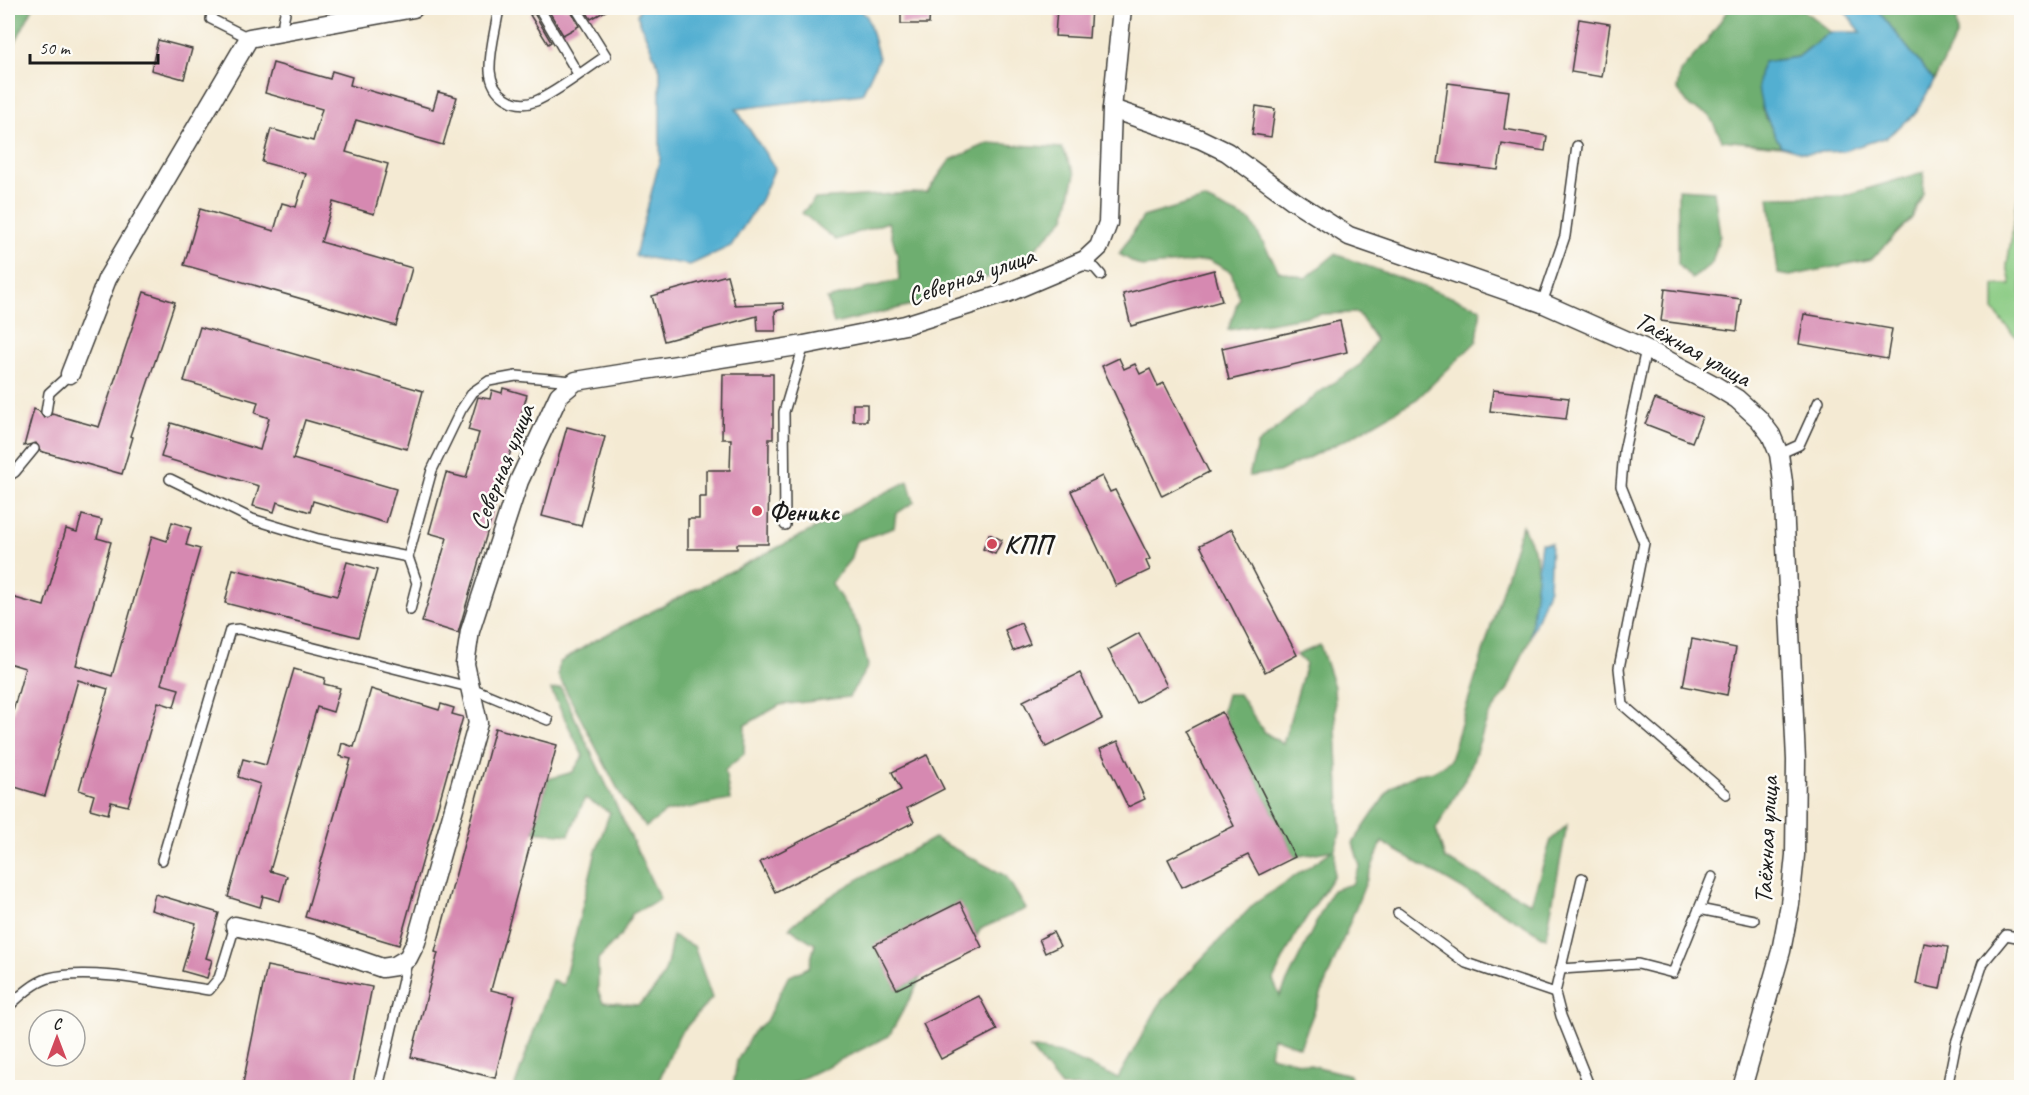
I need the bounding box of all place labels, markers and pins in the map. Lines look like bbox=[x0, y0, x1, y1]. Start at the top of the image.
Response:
place label: Феникс bbox=[769, 495, 840, 528]
marker: Феникс bbox=[750, 504, 764, 518]
place label: КПП bbox=[1004, 528, 1056, 561]
marker: КПП bbox=[985, 537, 999, 551]

